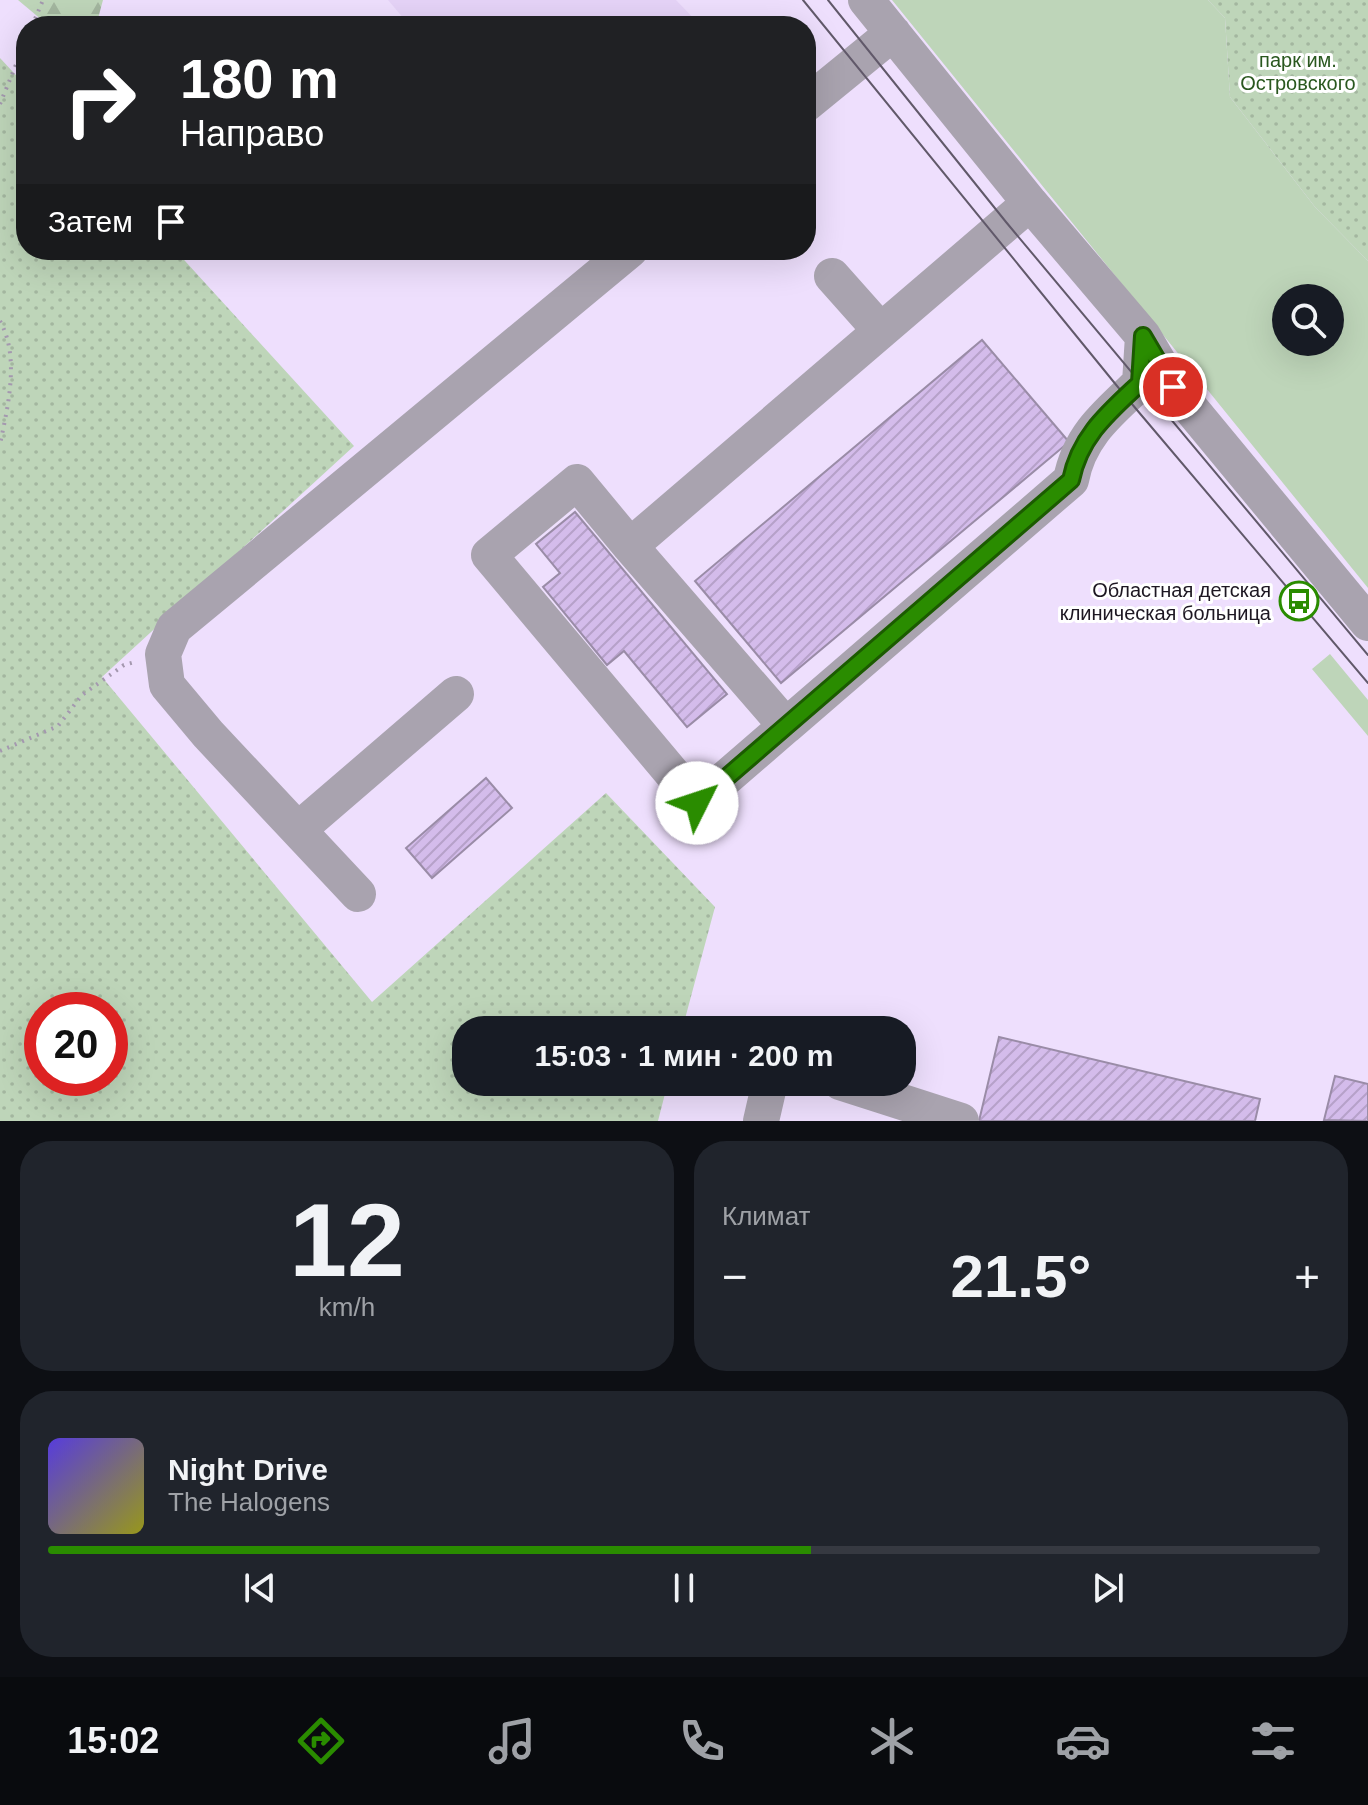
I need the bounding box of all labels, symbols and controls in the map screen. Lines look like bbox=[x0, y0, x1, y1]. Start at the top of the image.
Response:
text: 180 m bbox=[180, 47, 339, 110]
icon: right bbox=[48, 48, 152, 152]
park label: парк им. Островского bbox=[1240, 49, 1356, 94]
text: Направо bbox=[180, 113, 324, 154]
icon: arrive bbox=[149, 200, 193, 244]
text: Затем bbox=[48, 205, 133, 238]
map controls bbox=[1272, 284, 1344, 356]
button: search bbox=[1272, 284, 1344, 356]
pin bbox=[1139, 353, 1207, 421]
icon: arrive bbox=[1151, 365, 1195, 409]
place label: Областная детская клиническая больница bbox=[1060, 579, 1272, 624]
bus stop icon: Областная детская клиническая больница bbox=[1278, 580, 1320, 622]
position arrow bbox=[655, 761, 739, 845]
speed limit sign: 20 bbox=[24, 992, 128, 1096]
text: 15:03 · 1 мин · 200 m bbox=[535, 1039, 833, 1072]
text: 12 bbox=[289, 1182, 405, 1298]
text: Климат bbox=[722, 1201, 811, 1231]
text: 21.5° bbox=[951, 1243, 1091, 1310]
text: − bbox=[722, 1252, 748, 1301]
text: + bbox=[1294, 1252, 1320, 1301]
text: km/h bbox=[319, 1292, 375, 1322]
text: Night Drive bbox=[168, 1453, 328, 1486]
text: The Halogens bbox=[168, 1487, 330, 1517]
icon: previous bbox=[238, 1566, 282, 1610]
icon: pause bbox=[662, 1566, 706, 1610]
icon: next bbox=[1086, 1566, 1130, 1610]
icon: directions bbox=[293, 1713, 349, 1769]
icon: music bbox=[484, 1713, 540, 1769]
icon: phone bbox=[674, 1713, 730, 1769]
icon: climate bbox=[864, 1713, 920, 1769]
icon: car bbox=[1055, 1713, 1111, 1769]
icon: filters bbox=[1245, 1713, 1301, 1769]
text: 15:02 bbox=[67, 1720, 159, 1761]

